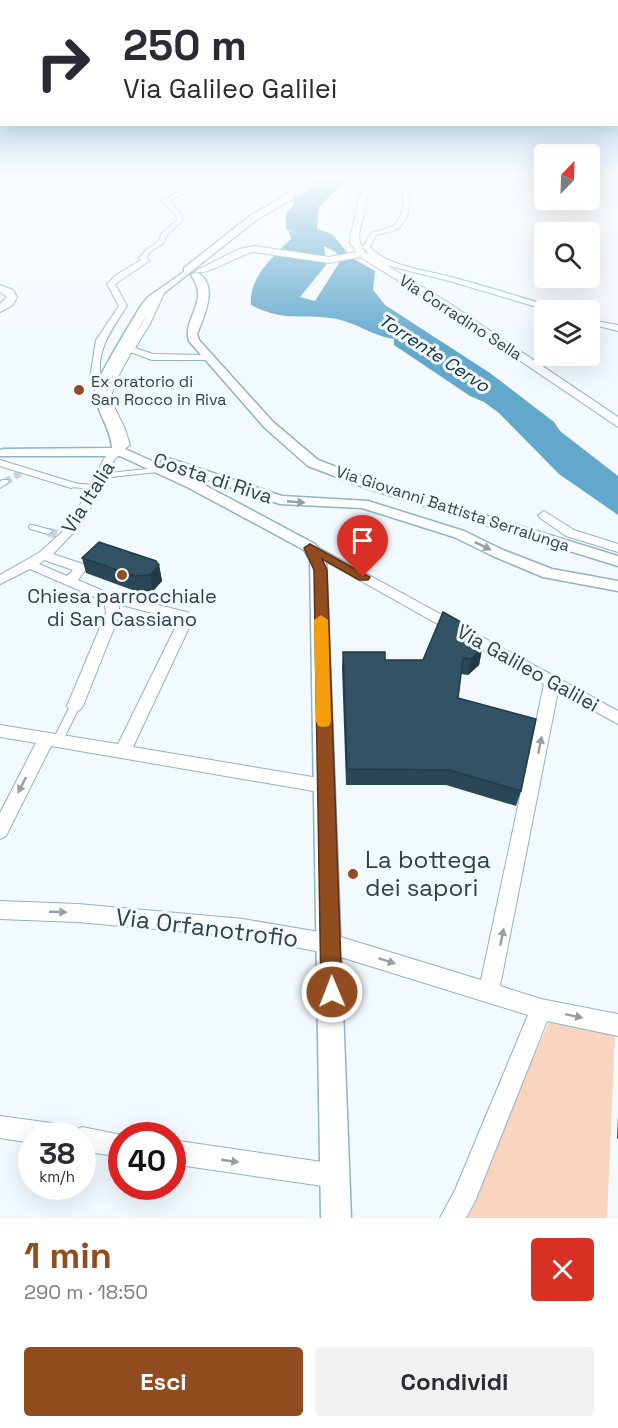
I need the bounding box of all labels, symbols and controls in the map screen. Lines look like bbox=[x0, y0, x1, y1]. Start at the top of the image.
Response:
text: 250 m bbox=[123, 19, 247, 72]
icon: right bbox=[24, 24, 102, 102]
text: Via Galileo Galilei bbox=[123, 71, 337, 106]
north arrow bbox=[534, 144, 600, 210]
map controls bbox=[534, 144, 600, 366]
button: search bbox=[534, 222, 600, 288]
street label: Via Corradino Sella bbox=[395, 270, 526, 365]
button: layers bbox=[534, 300, 600, 366]
water label: Torrente Cervo bbox=[375, 308, 495, 397]
place label: Ex oratorio di San Rocco in Riva bbox=[91, 371, 226, 410]
marker: Ex oratorio di San Rocco in Riva bbox=[72, 383, 86, 397]
street label: Costa di Riva bbox=[150, 447, 276, 509]
street label: Via Italia bbox=[56, 456, 120, 538]
street label: Via Giovanni Battista Serralunga bbox=[333, 461, 572, 556]
one-way arrow bbox=[286, 497, 305, 507]
pin bbox=[337, 515, 388, 577]
icon: arrive bbox=[346, 524, 379, 557]
one-way arrow bbox=[475, 541, 492, 550]
marker: Chiesa parrocchiale di San Cassiano bbox=[115, 568, 129, 582]
place label: Chiesa parrocchiale di San Cassiano bbox=[27, 583, 217, 632]
street label: Via Galileo Galilei bbox=[452, 618, 604, 718]
one-way arrow bbox=[535, 736, 545, 755]
one-way arrow bbox=[17, 776, 27, 793]
place label: La bottega dei sapori bbox=[365, 844, 491, 903]
marker: La bottega dei sapori bbox=[346, 867, 360, 881]
street label: Via Orfanotrofio bbox=[114, 901, 300, 954]
one-way arrow bbox=[49, 908, 68, 917]
one-way arrow bbox=[498, 927, 507, 946]
one-way arrow bbox=[378, 957, 396, 966]
position arrow bbox=[300, 960, 364, 1024]
one-way arrow bbox=[565, 1012, 584, 1021]
speed limit sign: 40 bbox=[108, 1122, 186, 1200]
text: 38 bbox=[39, 1134, 75, 1173]
one-way arrow bbox=[221, 1156, 240, 1165]
text: km/h bbox=[39, 1167, 75, 1186]
text: 1 min bbox=[24, 1233, 112, 1279]
button: close bbox=[531, 1238, 594, 1301]
text: 290 m · 18:50 bbox=[24, 1279, 148, 1305]
button: Esci bbox=[24, 1347, 303, 1416]
button: Condividi bbox=[315, 1347, 594, 1416]

